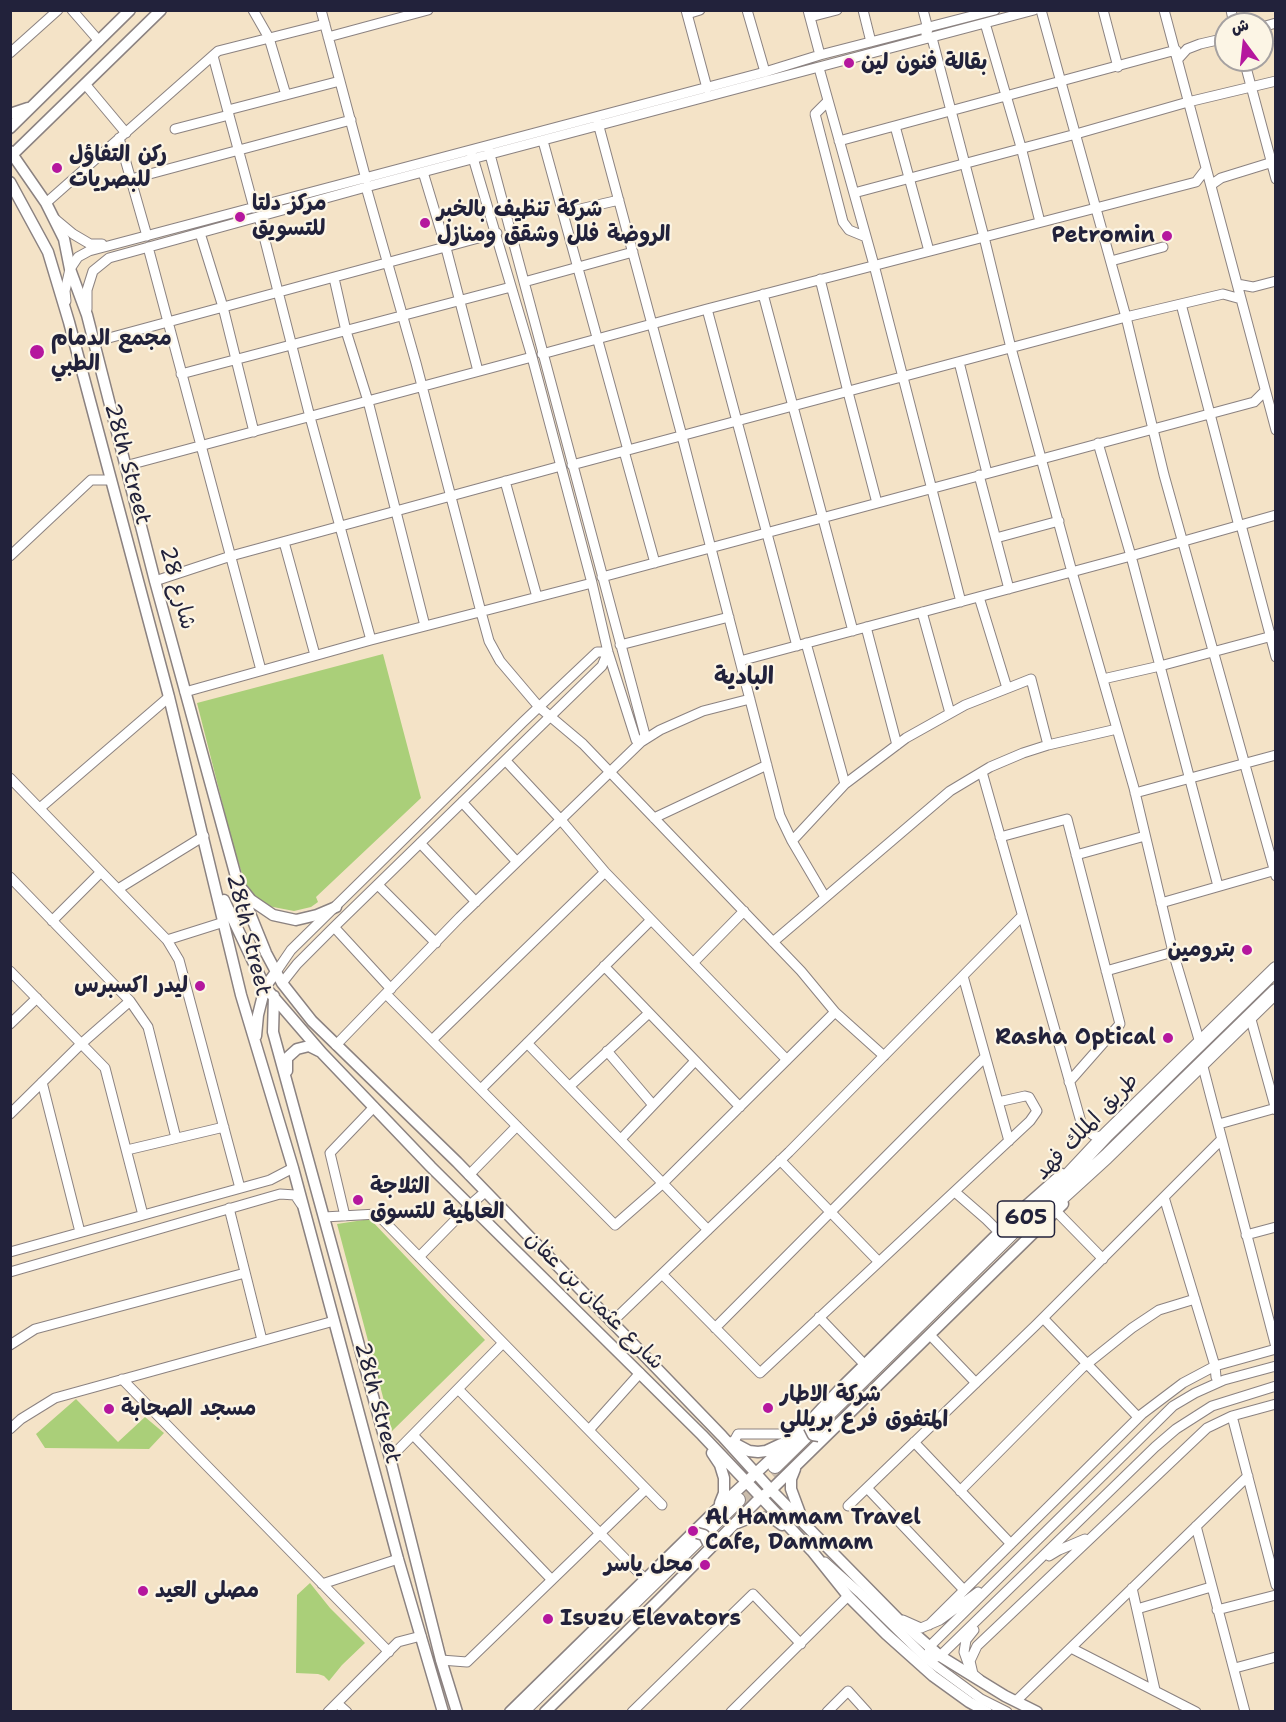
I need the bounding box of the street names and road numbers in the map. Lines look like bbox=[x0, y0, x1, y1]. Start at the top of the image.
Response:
street label: 28th Street bbox=[98, 400, 156, 528]
street label: شارع 28 bbox=[153, 543, 201, 633]
street label: 28th Street bbox=[220, 871, 276, 999]
street label: طريق الملك فهد bbox=[1029, 1068, 1145, 1186]
road number: 605 bbox=[998, 1201, 1054, 1237]
street label: شارع عثمان بن عفان bbox=[519, 1226, 669, 1376]
street label: 28th Street bbox=[348, 1339, 406, 1467]

